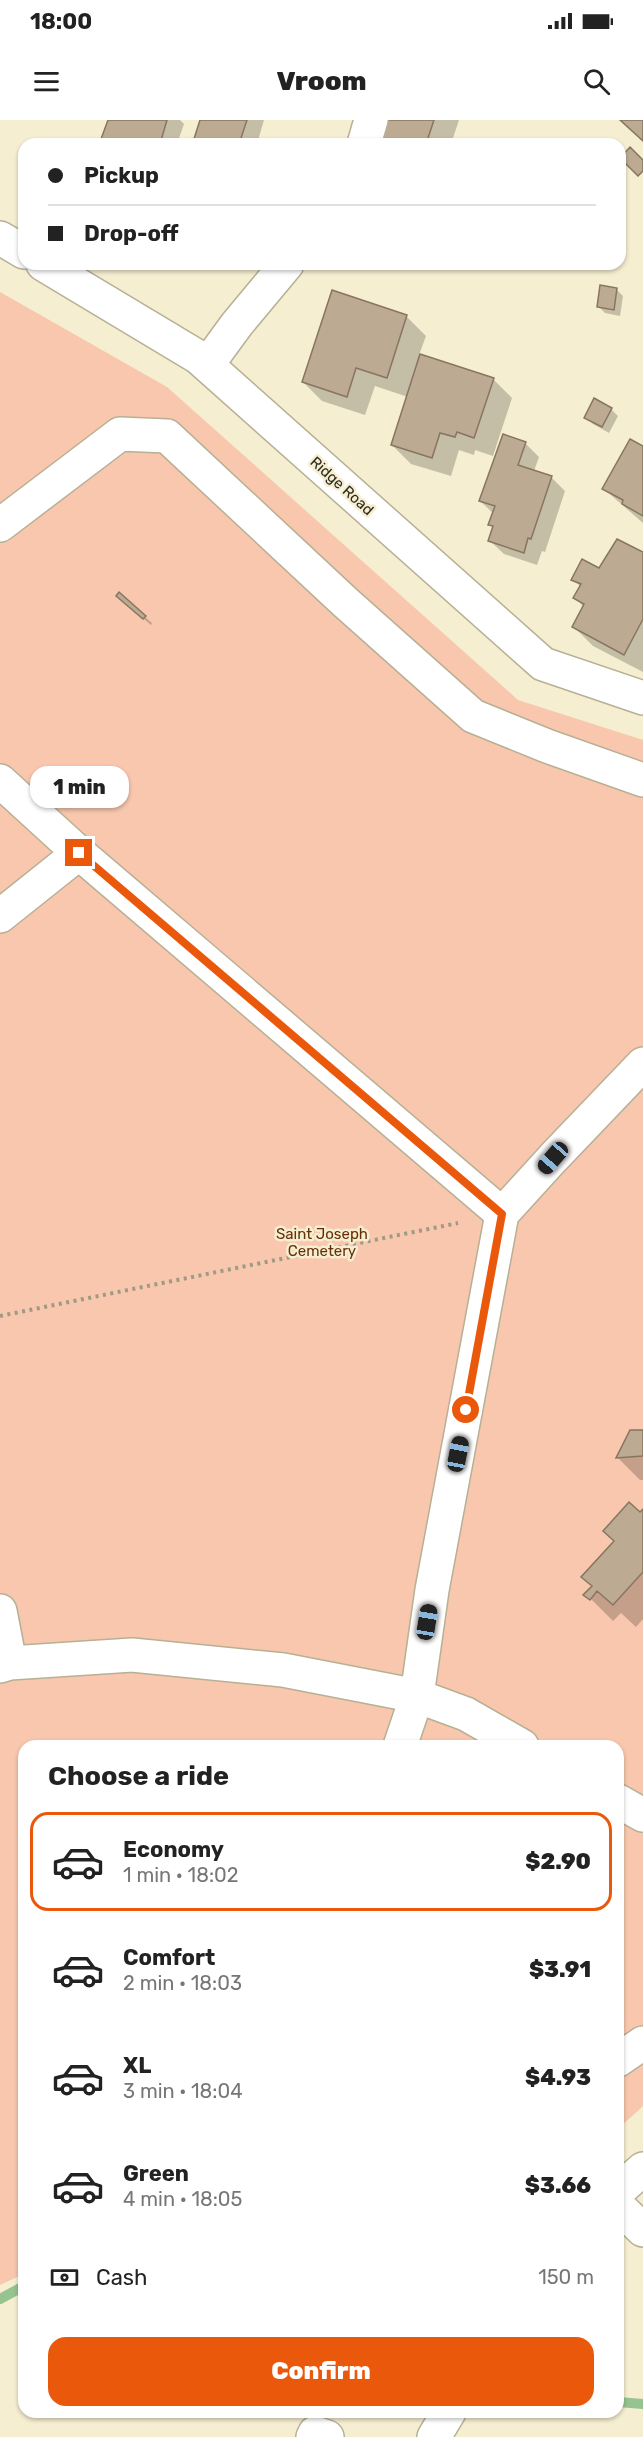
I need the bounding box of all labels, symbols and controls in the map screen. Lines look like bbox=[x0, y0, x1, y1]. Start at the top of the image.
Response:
text: 18:00 bbox=[30, 8, 92, 35]
icon: menu bbox=[30, 65, 63, 98]
text: Vroom bbox=[276, 65, 367, 97]
icon: search bbox=[580, 65, 613, 98]
text: Pickup bbox=[84, 162, 159, 189]
text: Drop-off bbox=[84, 220, 179, 247]
street label: Ridge Road bbox=[307, 453, 377, 519]
callout: 1 min bbox=[29, 766, 128, 808]
text: 1 min bbox=[53, 775, 106, 799]
route end bbox=[65, 839, 92, 866]
car bbox=[534, 1139, 572, 1177]
park label: Saint Joseph Cemetery bbox=[276, 1225, 368, 1260]
route start bbox=[452, 1396, 479, 1423]
car bbox=[446, 1435, 470, 1473]
car bbox=[415, 1603, 439, 1641]
text: Choose a ride bbox=[48, 1760, 229, 1792]
icon: car bbox=[51, 1835, 105, 1889]
text: Economy bbox=[123, 1836, 224, 1863]
text: $2.90 bbox=[525, 1848, 591, 1875]
text: 1 min · 18:02 bbox=[123, 1863, 238, 1887]
icon: car bbox=[51, 1943, 105, 1997]
text: Comfort bbox=[123, 1944, 215, 1971]
text: $3.91 bbox=[529, 1956, 591, 1983]
text: 2 min · 18:03 bbox=[123, 1971, 242, 1995]
icon: car bbox=[51, 2051, 105, 2105]
text: XL bbox=[123, 2052, 151, 2079]
text: $4.93 bbox=[525, 2064, 591, 2091]
text: 3 min · 18:04 bbox=[123, 2079, 243, 2103]
icon: car bbox=[51, 2159, 105, 2213]
text: Green bbox=[123, 2160, 189, 2187]
text: $3.66 bbox=[525, 2172, 591, 2199]
text: 4 min · 18:05 bbox=[123, 2187, 242, 2211]
icon: cash bbox=[48, 2261, 81, 2294]
text: Cash bbox=[96, 2264, 147, 2291]
text: 150 m bbox=[538, 2265, 594, 2289]
button: Confirm bbox=[48, 2337, 594, 2406]

